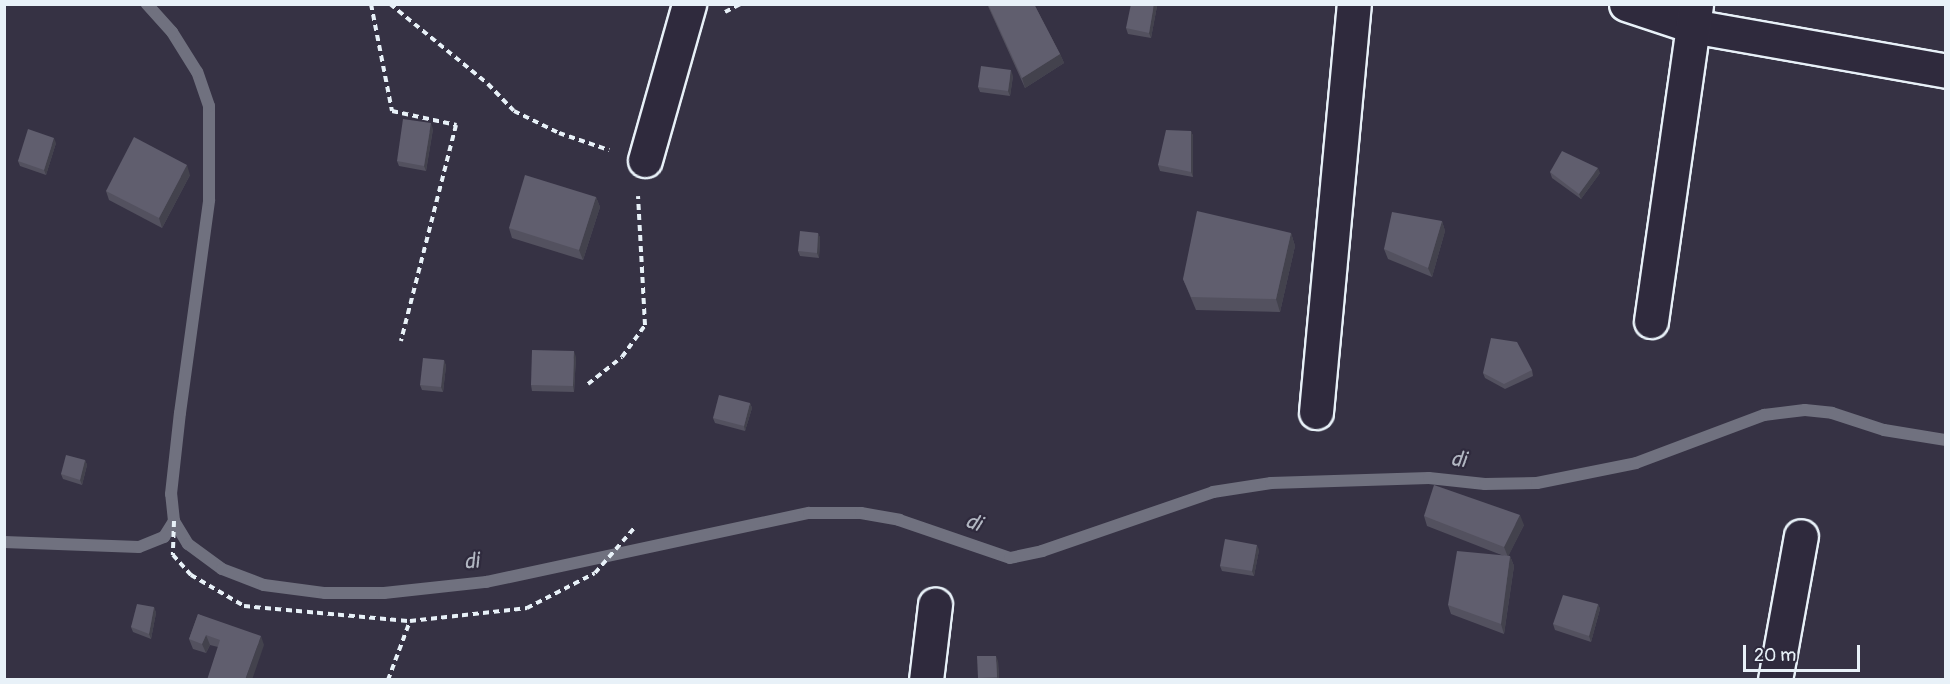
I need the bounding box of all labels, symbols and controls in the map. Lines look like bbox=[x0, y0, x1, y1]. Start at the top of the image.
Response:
water label: di bbox=[1449, 446, 1467, 474]
water label: di bbox=[962, 508, 984, 538]
water label: di bbox=[462, 548, 480, 576]
scale bar bbox=[1746, 633, 1863, 671]
text: 20 m bbox=[1754, 644, 1796, 667]

